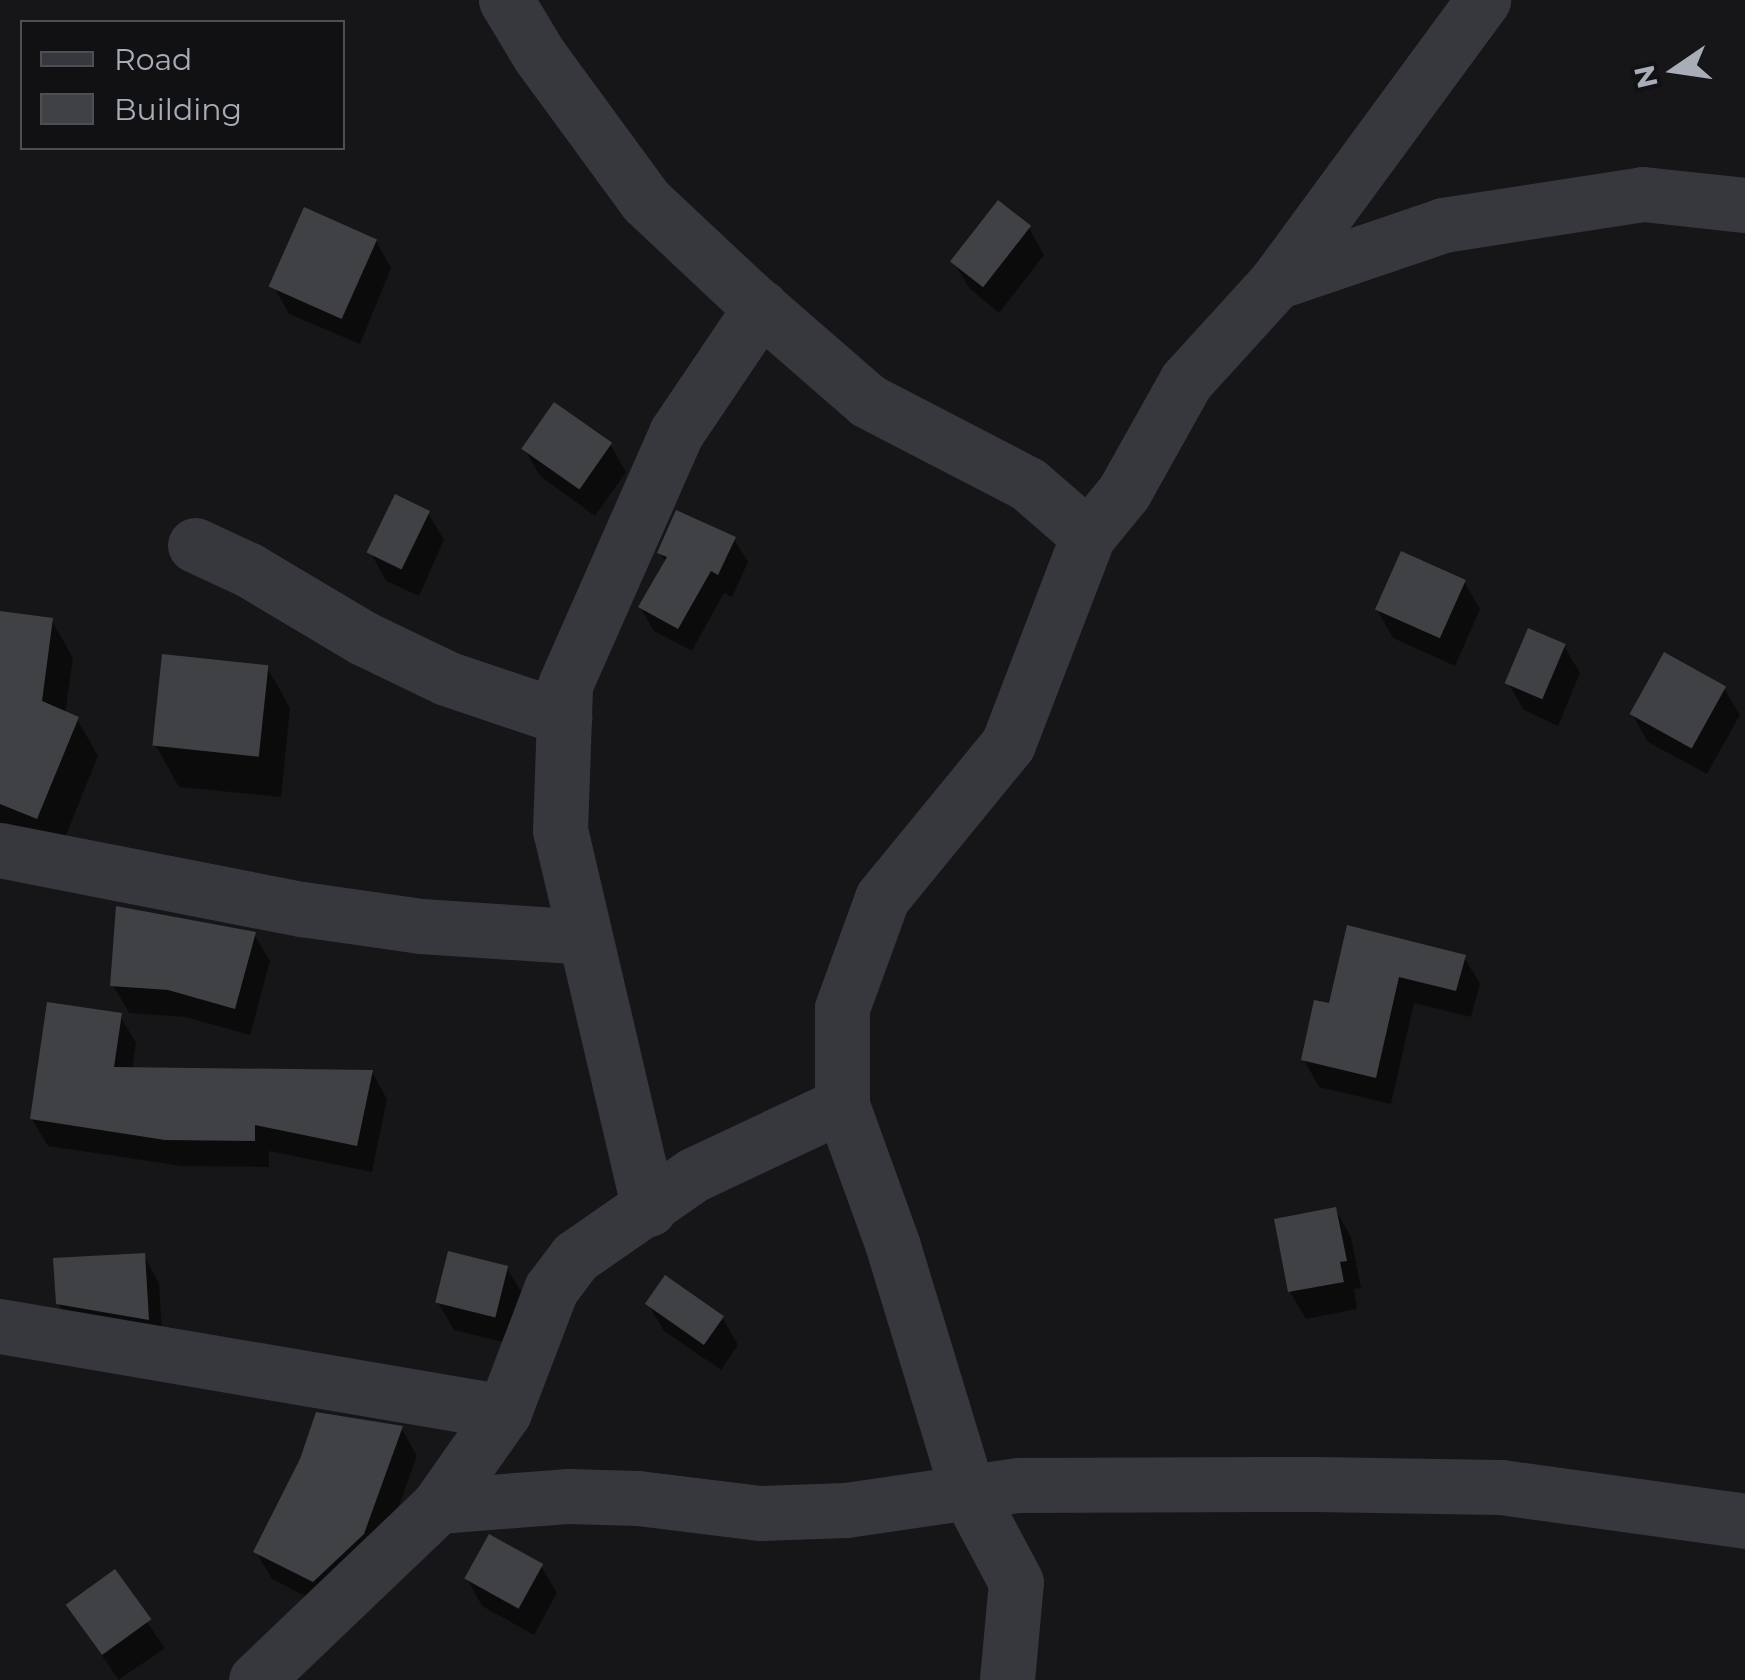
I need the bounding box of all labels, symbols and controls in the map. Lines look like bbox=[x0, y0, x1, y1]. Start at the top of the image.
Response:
legend bbox=[20, 20, 345, 150]
north arrow bbox=[1625, 20, 1725, 120]
text: Road bbox=[114, 41, 192, 78]
text: N bbox=[1627, 62, 1665, 92]
text: Building bbox=[114, 91, 242, 128]

